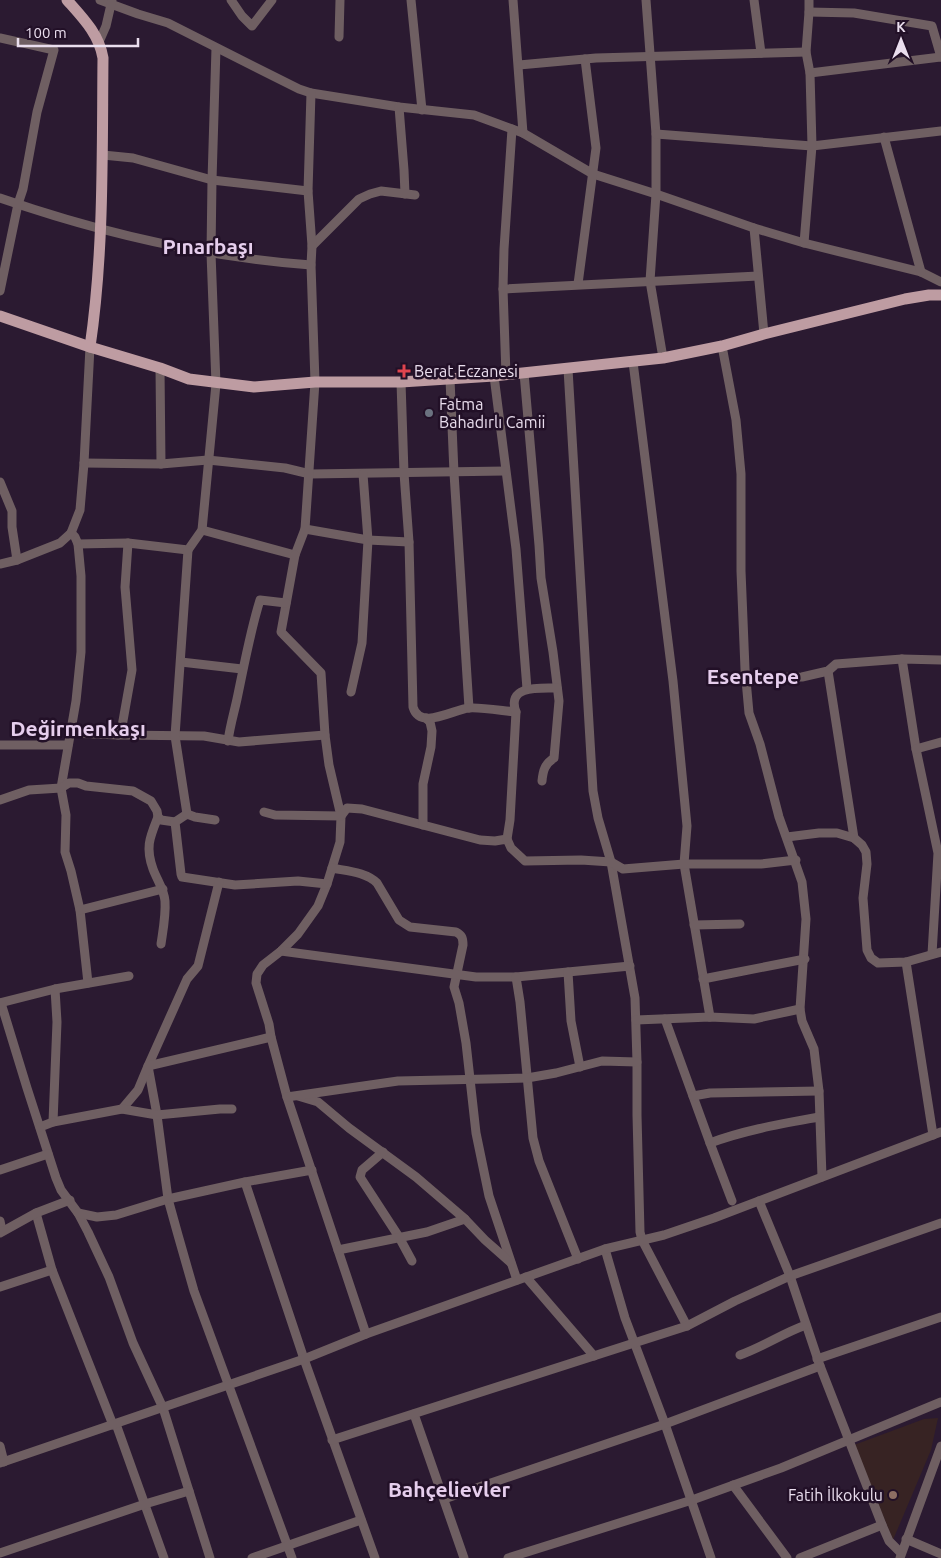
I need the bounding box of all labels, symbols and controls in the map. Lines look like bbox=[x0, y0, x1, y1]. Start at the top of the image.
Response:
scale bar bbox=[18, 15, 138, 47]
north arrow bbox=[876, 15, 926, 65]
text: K bbox=[896, 19, 906, 35]
text: 100 m bbox=[25, 24, 67, 41]
district label: Pınarbaşı bbox=[162, 234, 254, 258]
place label: Berat Eczanesi bbox=[414, 362, 518, 380]
marker: Berat Eczanesi bbox=[398, 365, 410, 377]
place label: Fatma Bahadırlı Camii bbox=[439, 395, 545, 431]
marker: Fatma Bahadırlı Camii bbox=[423, 407, 435, 419]
district label: Esentepe bbox=[707, 664, 799, 688]
district label: Değirmenkaşı bbox=[10, 716, 146, 740]
district label: Bahçelievler bbox=[388, 1477, 510, 1501]
place label: Fatih İlkokulu bbox=[788, 1486, 883, 1504]
marker: Fatih İlkokulu bbox=[887, 1489, 899, 1501]

